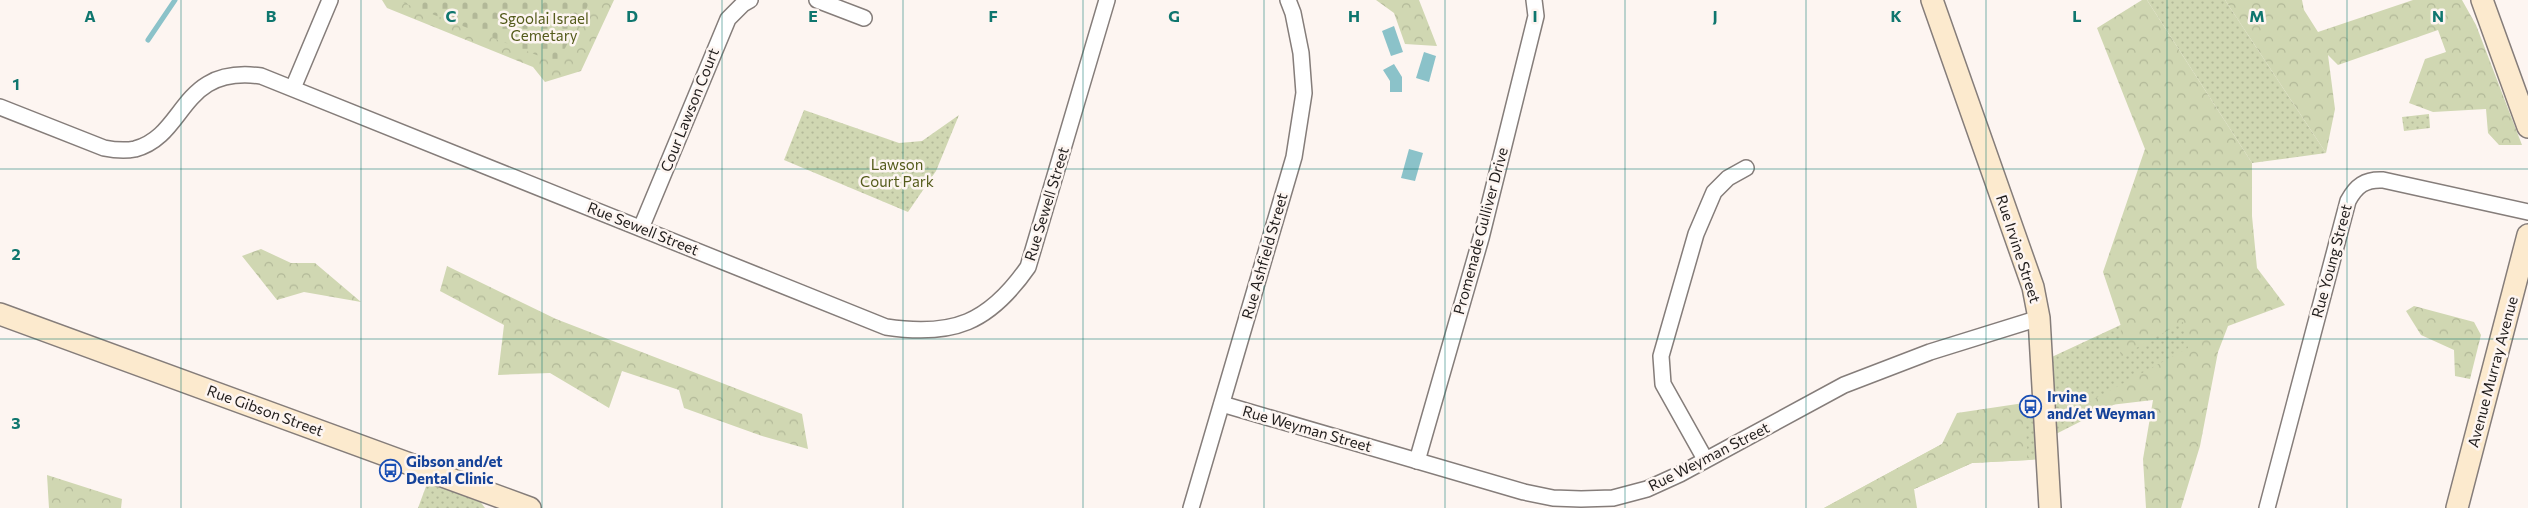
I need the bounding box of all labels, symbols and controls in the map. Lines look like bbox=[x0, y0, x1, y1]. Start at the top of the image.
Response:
text: A bbox=[84, 6, 96, 25]
text: B bbox=[266, 6, 277, 25]
text: C bbox=[446, 6, 457, 25]
text: D bbox=[626, 6, 638, 25]
text: E bbox=[808, 6, 818, 25]
text: F bbox=[988, 6, 998, 25]
text: G bbox=[1168, 6, 1180, 25]
text: H bbox=[1348, 6, 1360, 25]
text: I bbox=[1532, 6, 1538, 25]
text: J bbox=[1712, 6, 1718, 25]
text: K bbox=[1890, 6, 1902, 25]
text: L bbox=[2072, 6, 2082, 25]
text: M bbox=[2249, 6, 2265, 25]
text: N bbox=[2432, 6, 2444, 25]
park label: Sgoolai Israel Cemetary bbox=[499, 9, 589, 44]
street label: Cour Lawson Court bbox=[656, 45, 722, 174]
text: 1 bbox=[12, 74, 20, 93]
street label: Rue Sewell Street bbox=[1020, 145, 1072, 263]
street label: Promenade Gulliver Drive bbox=[1449, 145, 1511, 316]
park label: Lawson Court Park bbox=[860, 155, 934, 190]
street label: Rue Ashfield Street bbox=[1237, 191, 1291, 321]
street label: Rue Irvine Street bbox=[1993, 192, 2045, 305]
street label: Rue Sewell Street bbox=[585, 198, 702, 259]
street label: Rue Young Street bbox=[2307, 202, 2355, 320]
text: 2 bbox=[11, 244, 21, 263]
street label: Avenue Murray Avenue bbox=[2463, 294, 2521, 449]
street label: Rue Gibson Street bbox=[205, 381, 326, 439]
place label: Irvine and/et Weyman bbox=[2047, 387, 2155, 422]
bus stop icon: Irvine and/et Weyman bbox=[2019, 394, 2043, 418]
street label: Rue Weyman Street bbox=[1241, 401, 1374, 455]
text: 3 bbox=[11, 413, 21, 432]
street label: Rue Weyman Street bbox=[1645, 418, 1772, 494]
place label: Gibson and/et Dental Clinic bbox=[406, 452, 503, 487]
bus stop icon: Gibson and/et Dental Clinic bbox=[378, 459, 402, 483]

